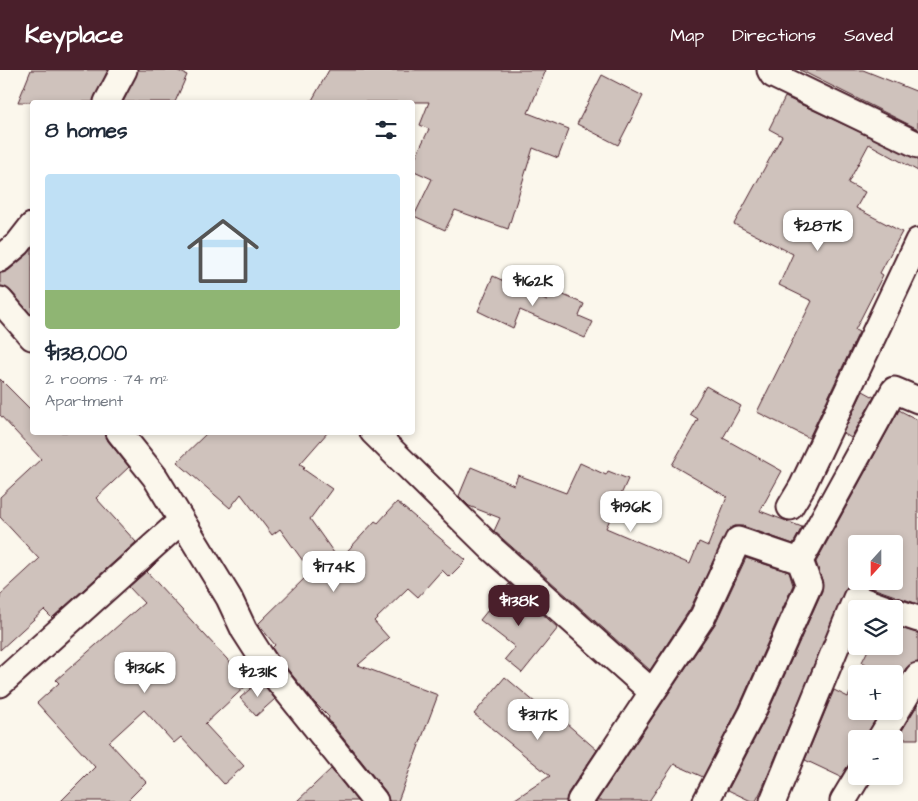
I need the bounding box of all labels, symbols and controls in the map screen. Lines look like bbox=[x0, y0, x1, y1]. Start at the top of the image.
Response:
text: Keyplace bbox=[25, 18, 123, 52]
text: Map bbox=[670, 23, 704, 48]
text: Directions bbox=[732, 23, 816, 48]
text: Saved bbox=[844, 23, 893, 48]
text: 8 homes bbox=[45, 116, 127, 145]
icon: filters bbox=[372, 116, 400, 144]
icon: home bbox=[178, 206, 268, 296]
pin: $287K bbox=[783, 210, 853, 252]
text: $287K bbox=[794, 215, 842, 237]
pin: $162K bbox=[498, 264, 568, 307]
text: $162K bbox=[513, 270, 553, 292]
text: $138,000 bbox=[45, 339, 127, 368]
text: 2 rooms · 74 m² bbox=[45, 368, 169, 390]
text: Apartment bbox=[45, 390, 123, 412]
pin: $196K bbox=[596, 490, 666, 533]
text: $196K bbox=[611, 496, 651, 518]
north arrow bbox=[848, 535, 902, 590]
map controls bbox=[848, 535, 903, 785]
pin: $174K bbox=[299, 550, 369, 593]
text: $174K bbox=[313, 556, 355, 578]
pin: $138K bbox=[484, 584, 554, 627]
text: $138K bbox=[499, 590, 539, 612]
button: layers bbox=[848, 600, 903, 655]
pin: $136K bbox=[110, 652, 180, 694]
pin: $231K bbox=[223, 656, 293, 698]
text: $136K bbox=[126, 657, 164, 679]
text: $231K bbox=[239, 661, 277, 683]
button: + bbox=[848, 665, 903, 720]
pin: $317K bbox=[503, 698, 573, 741]
text: $317K bbox=[519, 704, 557, 726]
button: − bbox=[848, 730, 903, 785]

